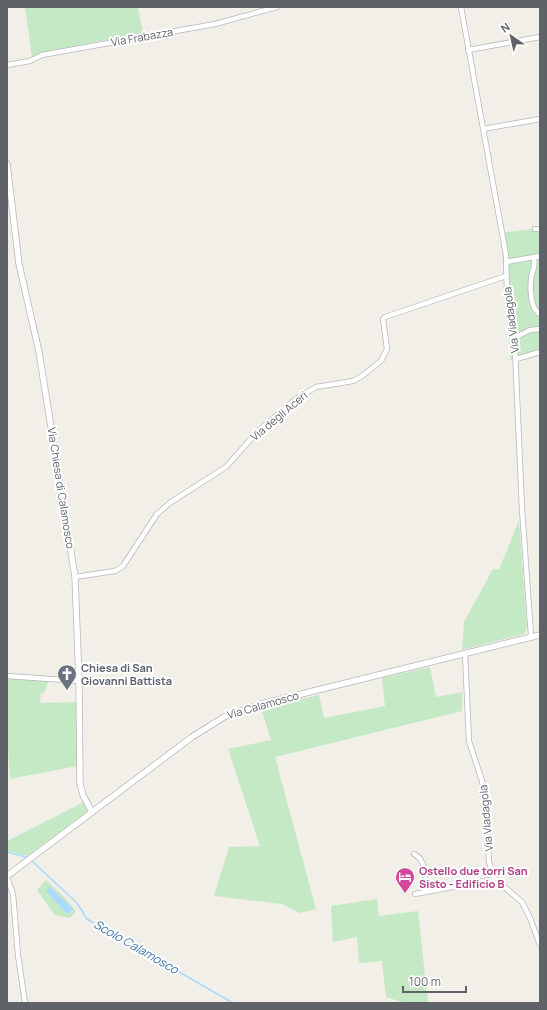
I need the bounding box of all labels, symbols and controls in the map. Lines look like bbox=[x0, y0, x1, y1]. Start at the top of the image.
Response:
north arrow bbox=[491, 16, 531, 56]
text: N bbox=[498, 19, 513, 36]
street label: Via Frabazza bbox=[110, 24, 174, 49]
street label: Via Viadagola bbox=[499, 286, 522, 354]
street label: Via degli Aceri bbox=[247, 387, 310, 444]
street label: Via Chiesa di Calamosco bbox=[44, 426, 79, 550]
place label: Chiesa di San Giovanni Battista bbox=[81, 660, 172, 688]
church icon: Chiesa di San Giovanni Battista bbox=[56, 663, 78, 691]
street label: Via Calamosco bbox=[225, 687, 301, 722]
street label: Via Viadagola bbox=[475, 784, 496, 852]
place label: Ostello due torri San Sisto - Edificio B bbox=[419, 863, 528, 891]
hotel icon: Ostello due torri San Sisto - Edificio B bbox=[394, 866, 416, 894]
water label: Scolo Calamosco bbox=[91, 915, 182, 978]
scale bar bbox=[403, 968, 466, 994]
text: 100 m bbox=[409, 973, 441, 990]

